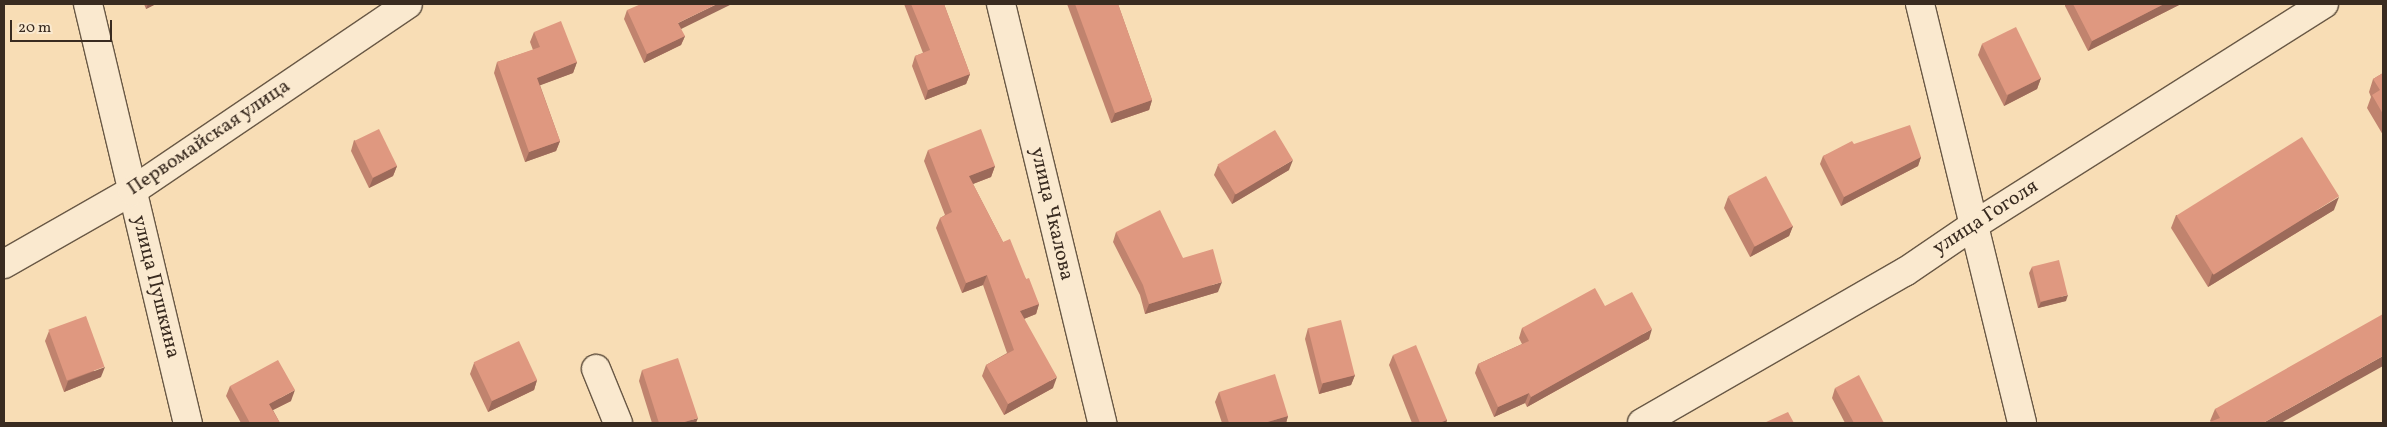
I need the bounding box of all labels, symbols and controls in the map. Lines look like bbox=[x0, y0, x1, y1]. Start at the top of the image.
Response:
scale bar bbox=[12, 10, 115, 42]
text: 20 m bbox=[18, 18, 51, 39]
street label: Первомайская улица bbox=[123, 74, 295, 202]
street label: улица Чкалова bbox=[1024, 145, 1078, 283]
street label: улица Гоголя bbox=[1929, 175, 2043, 261]
street label: улица Пушкина bbox=[126, 213, 184, 361]

